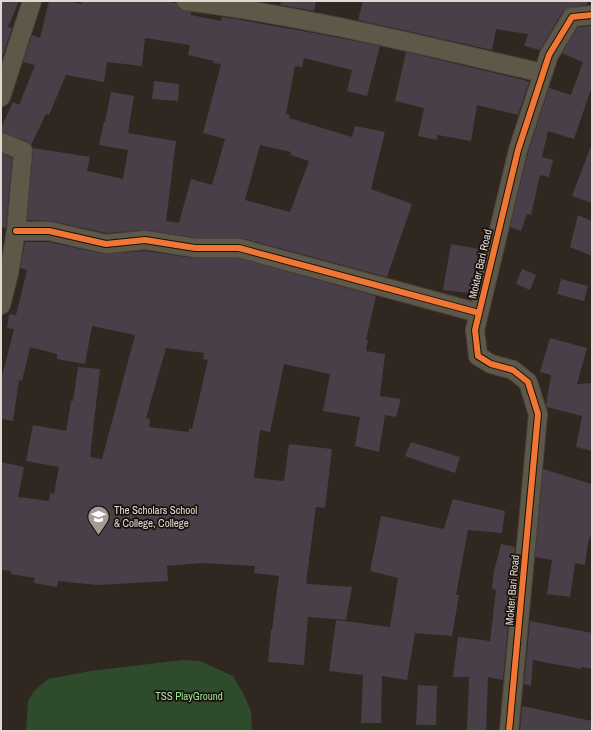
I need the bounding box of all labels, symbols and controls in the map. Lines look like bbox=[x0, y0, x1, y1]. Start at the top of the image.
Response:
street label: Mokter Bari Road bbox=[465, 228, 495, 300]
school or university icon: The Scholars School & College, College bbox=[85, 503, 111, 536]
place label: The Scholars School & College, College bbox=[114, 503, 197, 530]
street label: Mokter Bari Road bbox=[502, 554, 522, 626]
park label: TSS PlayGround bbox=[155, 689, 223, 703]

